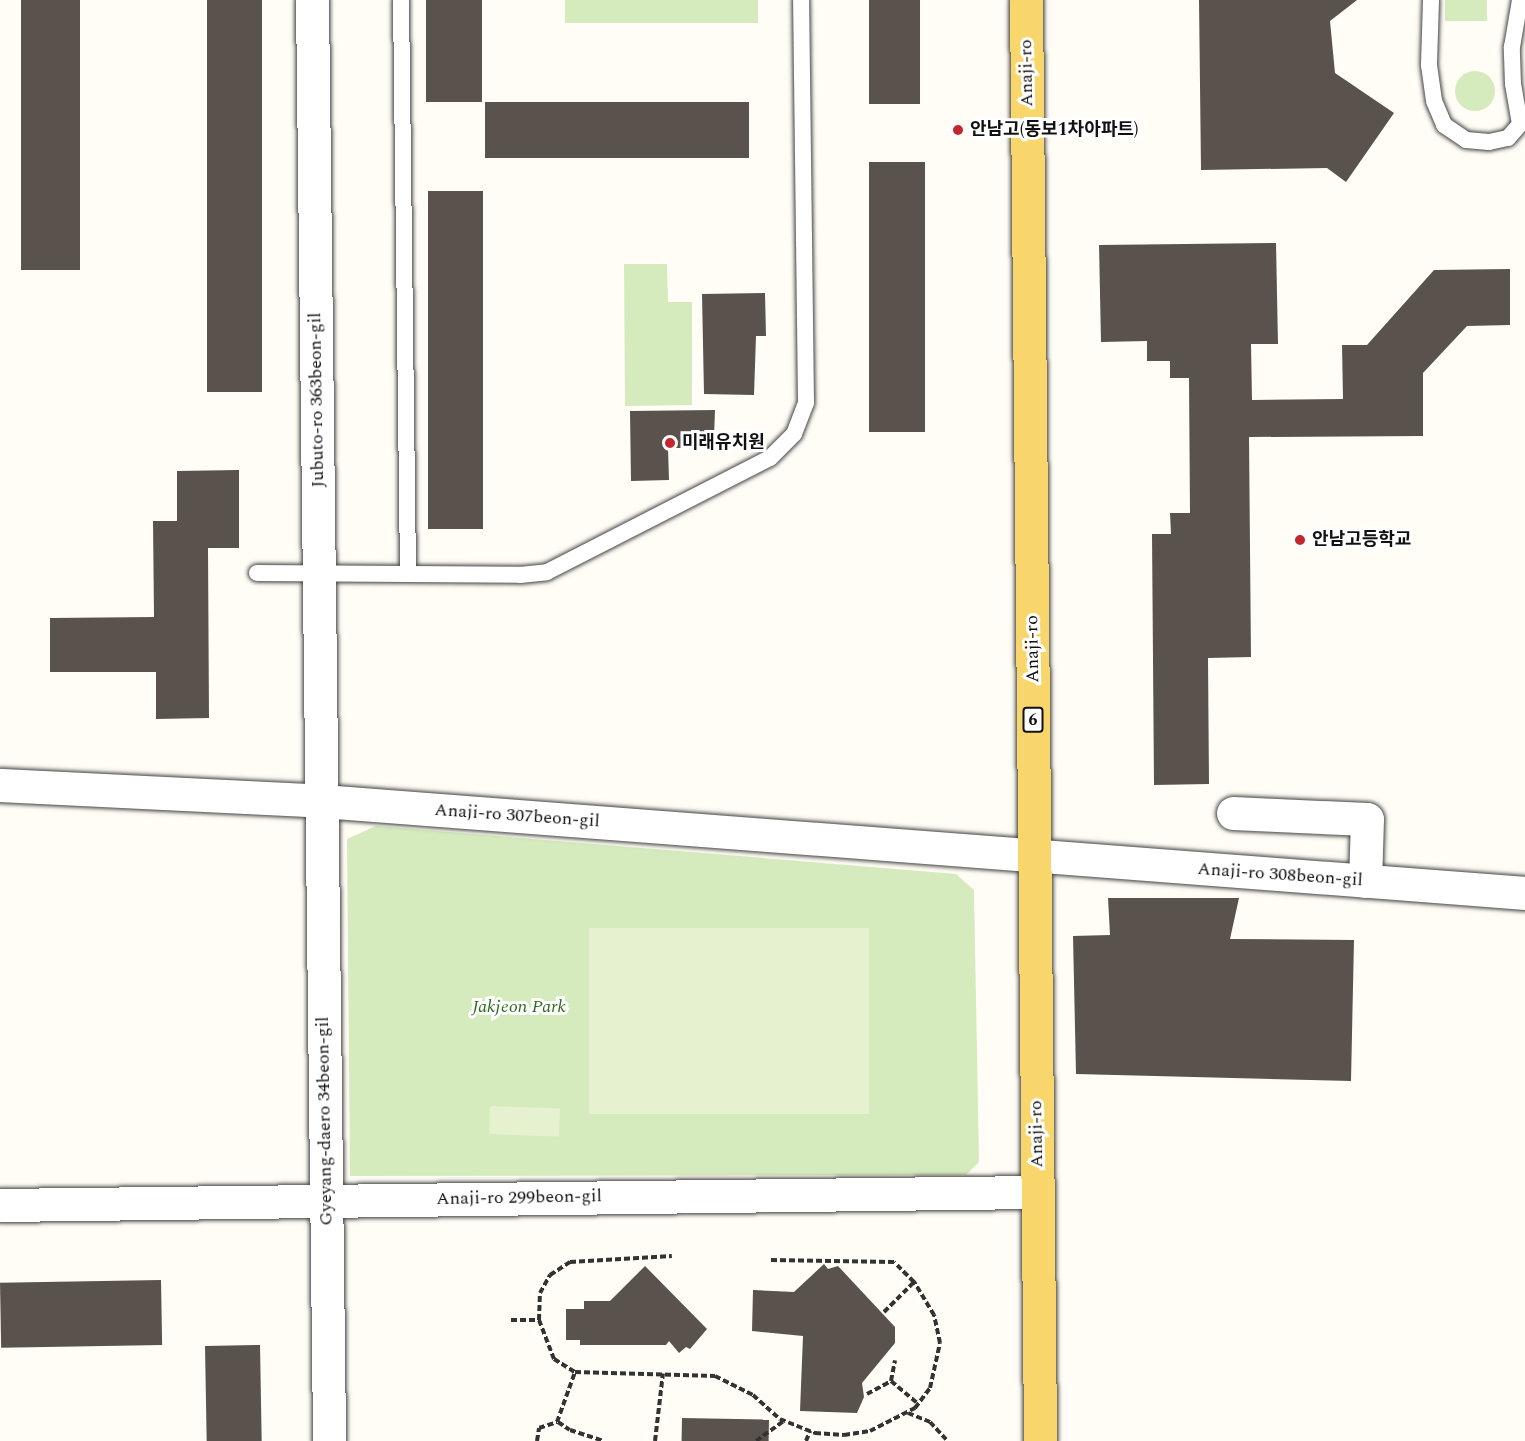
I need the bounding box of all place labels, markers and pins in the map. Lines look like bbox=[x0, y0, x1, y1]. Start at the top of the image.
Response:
place label: 안남고(동보1차아파트) bbox=[970, 119, 1139, 141]
marker: 안남고(동보1차아파트) bbox=[951, 123, 965, 137]
place label: 미래유치원 bbox=[682, 432, 765, 454]
marker: 미래유치원 bbox=[663, 436, 677, 450]
place label: 안남고등학교 bbox=[1312, 529, 1411, 551]
marker: 안남고등학교 bbox=[1293, 533, 1307, 547]

